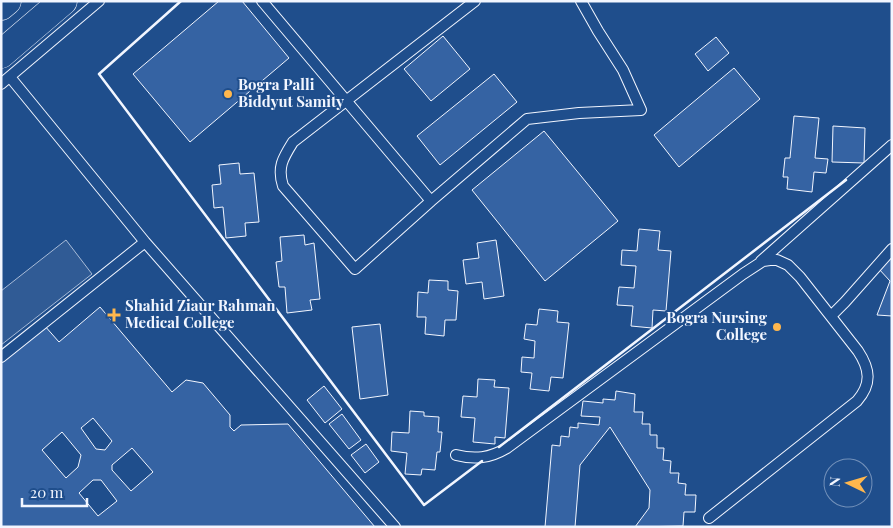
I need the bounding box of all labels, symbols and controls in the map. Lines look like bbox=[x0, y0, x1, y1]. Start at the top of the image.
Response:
place label: Bogra Palli Biddyut Samity bbox=[238, 74, 344, 111]
marker: Bogra Palli Biddyut Samity bbox=[222, 88, 234, 100]
place label: Shahid Ziaur Rahman Medical College bbox=[125, 295, 276, 332]
place label: Bogra Nursing College bbox=[666, 307, 768, 344]
marker: Shahid Ziaur Rahman Medical College bbox=[107, 308, 121, 322]
marker: Bogra Nursing College bbox=[771, 321, 783, 333]
north arrow bbox=[823, 458, 873, 508]
scale bar bbox=[22, 476, 88, 508]
text: N bbox=[825, 476, 844, 488]
text: 20 m bbox=[30, 482, 64, 502]

